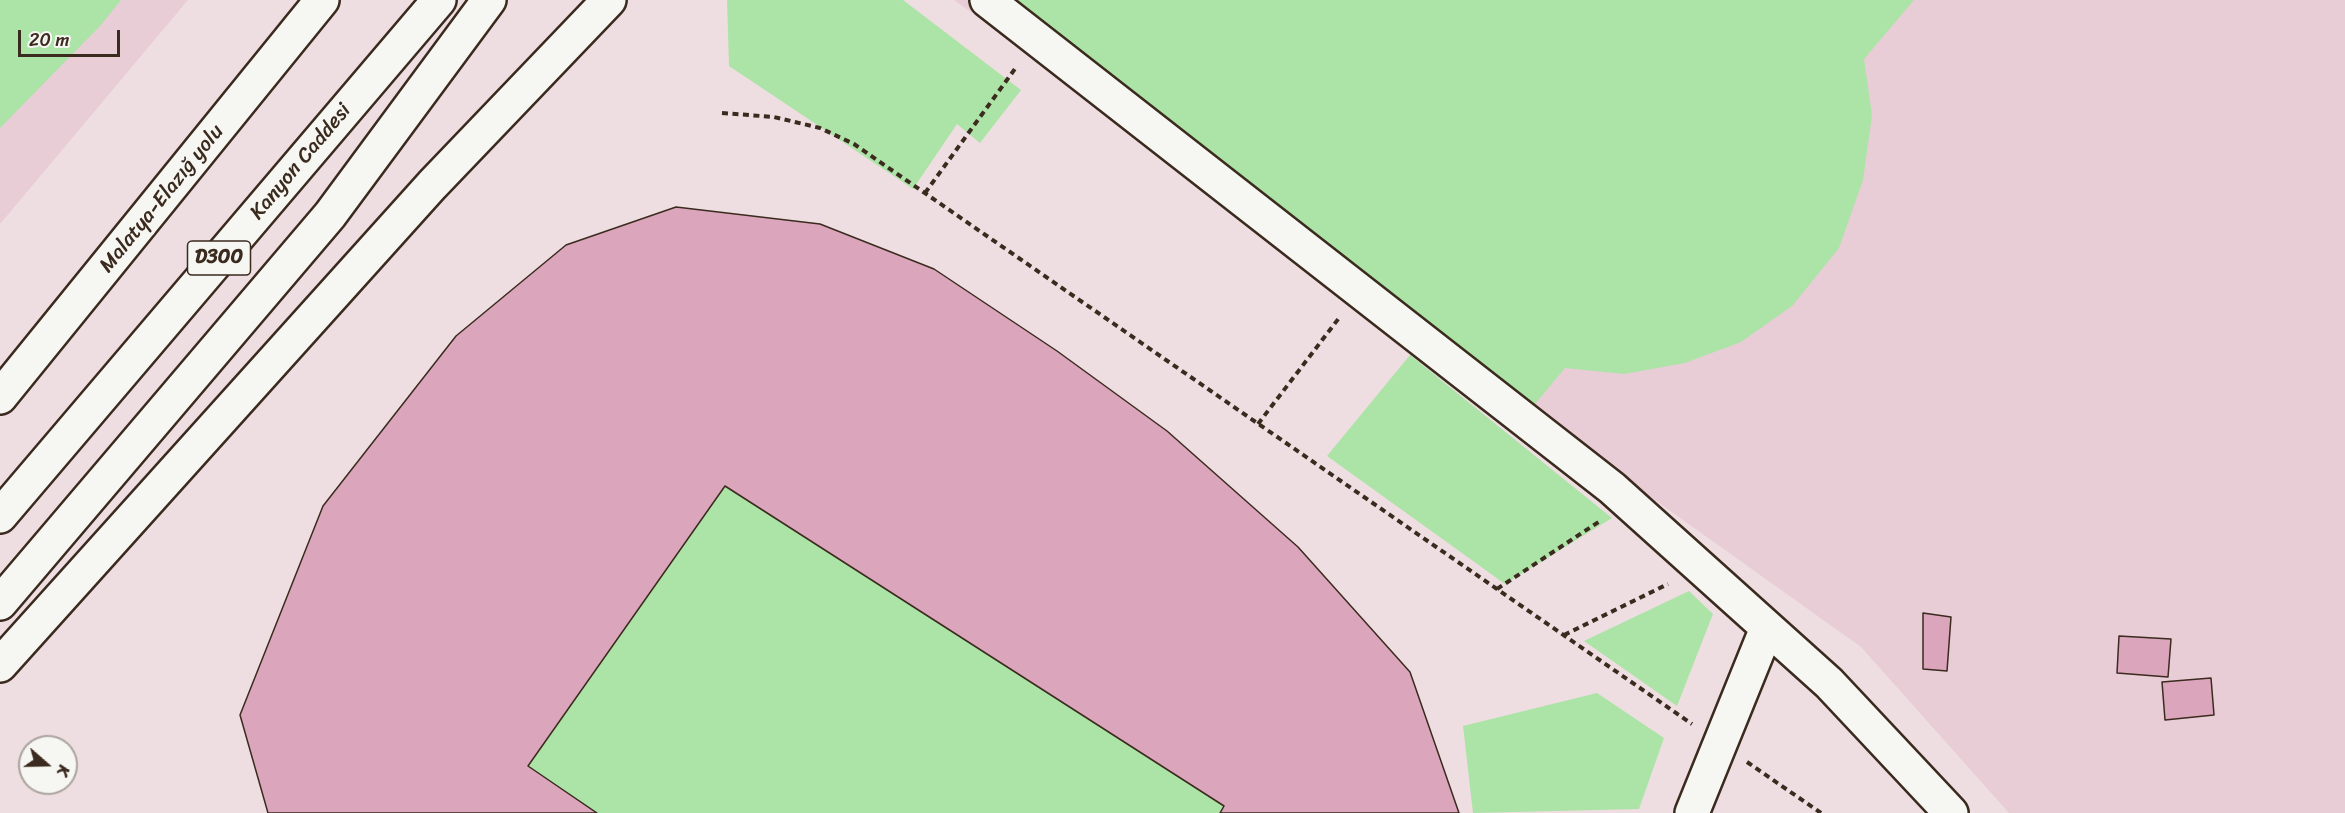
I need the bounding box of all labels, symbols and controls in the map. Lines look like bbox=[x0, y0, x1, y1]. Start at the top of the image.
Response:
scale bar bbox=[21, 18, 123, 56]
text: 20 m bbox=[29, 24, 69, 56]
street label: Kanyon Caddesi bbox=[245, 99, 357, 225]
street label: Malatya-Elazığ yolu bbox=[95, 120, 229, 278]
road number: D300 bbox=[188, 241, 250, 275]
north arrow bbox=[18, 735, 78, 795]
text: K bbox=[48, 761, 79, 780]

